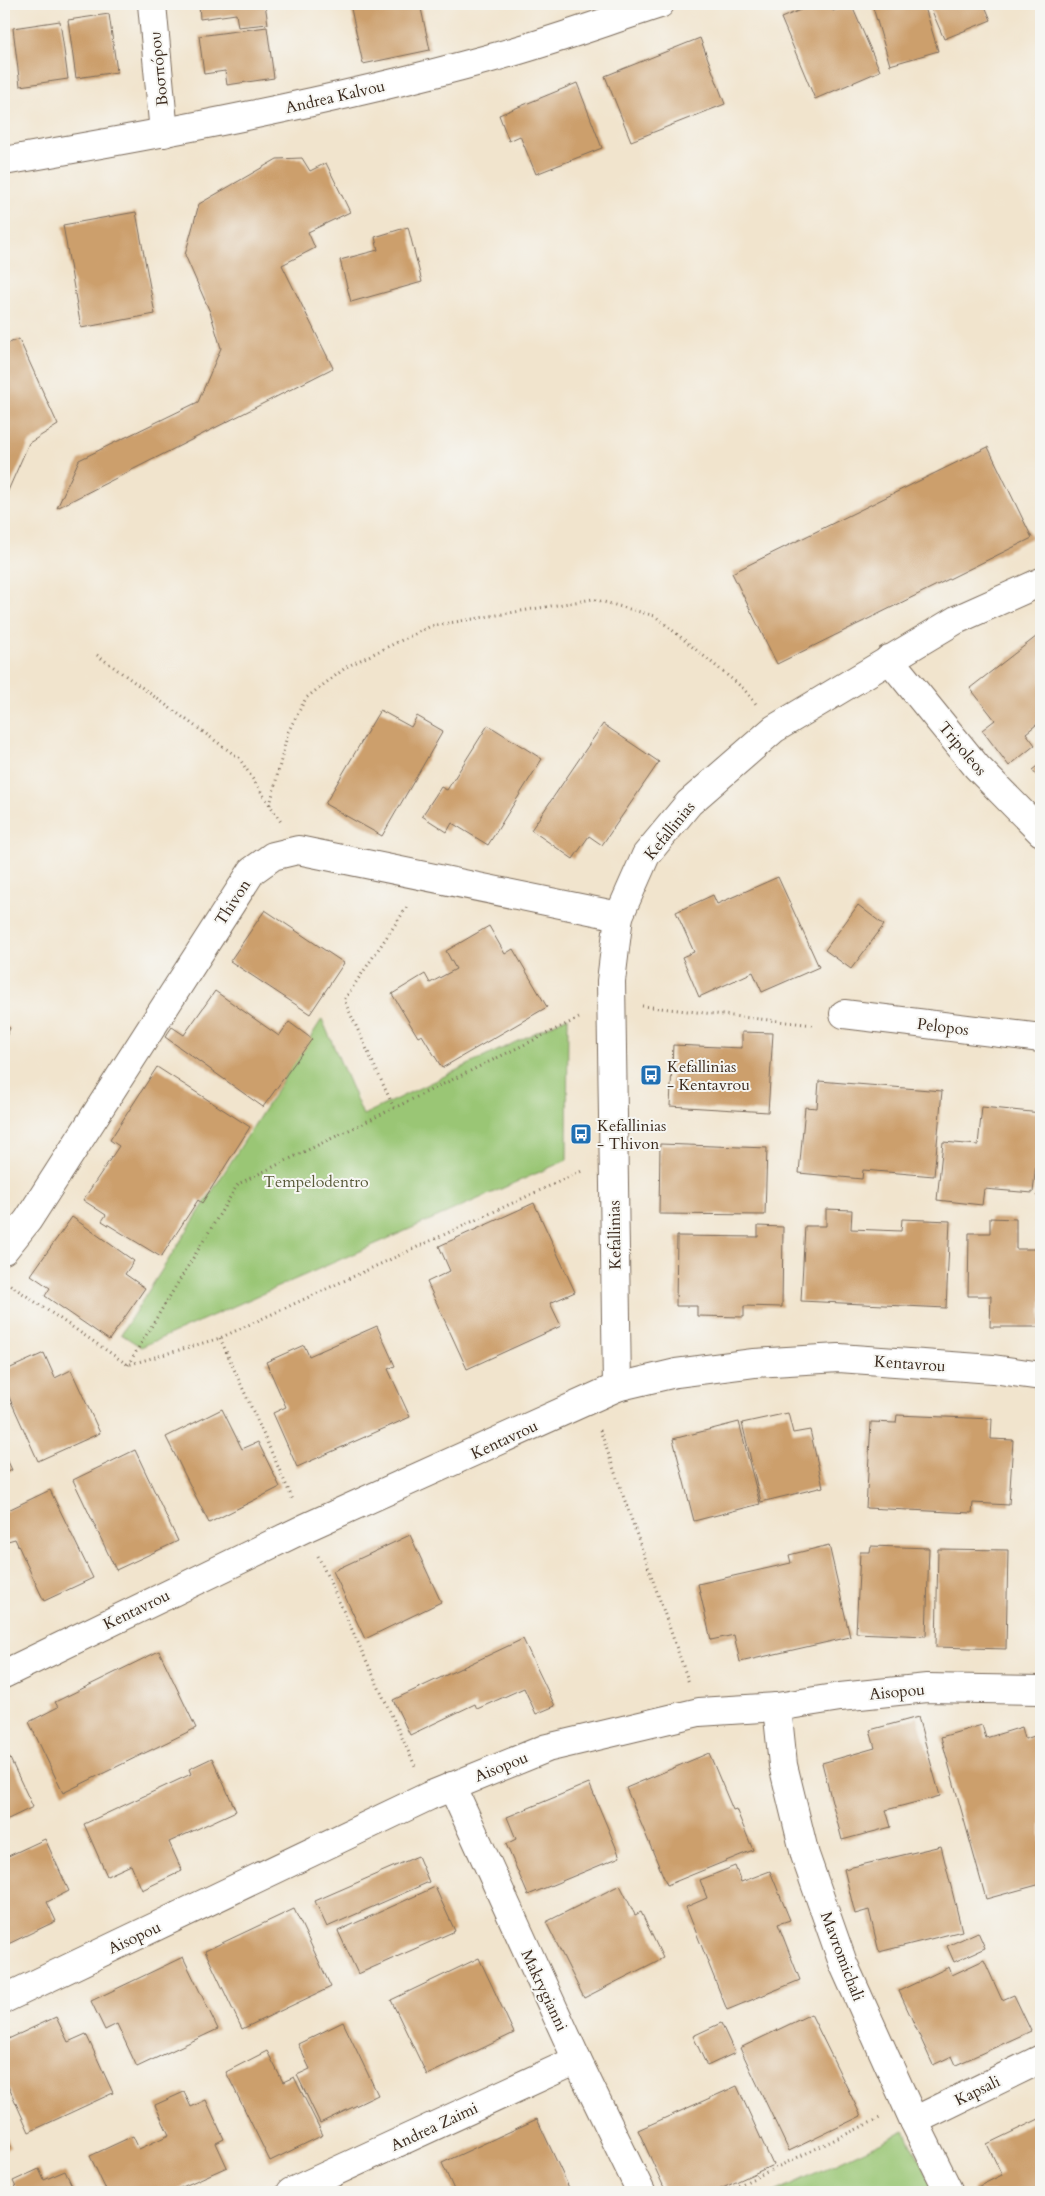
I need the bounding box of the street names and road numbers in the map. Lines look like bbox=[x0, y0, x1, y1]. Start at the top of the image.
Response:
street label: Βοσπόρου bbox=[144, 31, 174, 107]
street label: Andrea Kalvou bbox=[283, 75, 387, 119]
street label: Tripoleos bbox=[933, 717, 991, 780]
street label: Kefallinias bbox=[639, 797, 700, 865]
street label: Thivon bbox=[210, 875, 256, 930]
street label: Pelopos bbox=[916, 1013, 970, 1041]
street label: Kefallinias bbox=[603, 1200, 627, 1270]
street label: Kentavrou bbox=[873, 1351, 947, 1377]
street label: Kentavrou bbox=[467, 1415, 542, 1465]
street label: Kentavrou bbox=[99, 1584, 174, 1635]
street label: Aisopou bbox=[868, 1679, 926, 1705]
street label: Aisopou bbox=[471, 1746, 532, 1788]
street label: Mavromichali bbox=[815, 1908, 869, 2005]
street label: Aisopou bbox=[104, 1916, 165, 1960]
street label: Makrygianni bbox=[516, 1946, 573, 2035]
street label: Kapsali bbox=[951, 2070, 1004, 2111]
street label: Andrea Zaimi bbox=[387, 2097, 482, 2157]

